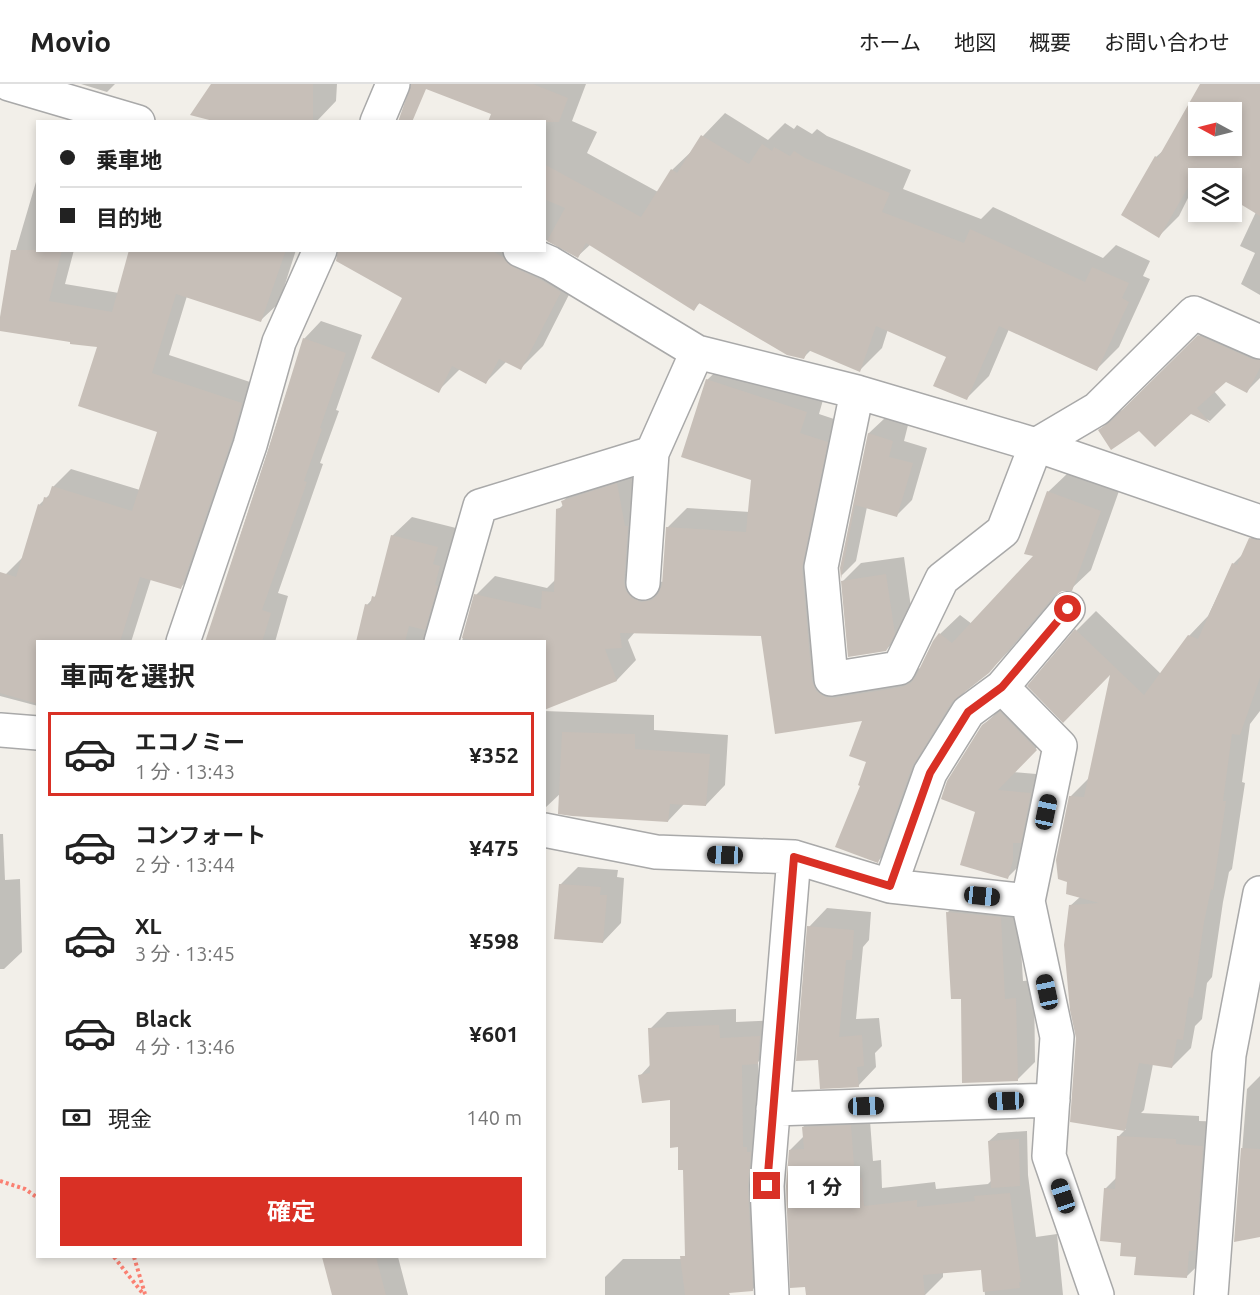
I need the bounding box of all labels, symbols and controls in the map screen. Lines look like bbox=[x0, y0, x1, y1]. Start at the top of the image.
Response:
text: Movio bbox=[30, 26, 111, 57]
text: ホーム bbox=[859, 30, 921, 54]
text: 地図 bbox=[954, 30, 996, 54]
text: 概要 bbox=[1029, 30, 1071, 54]
text: お問い合わせ bbox=[1104, 30, 1230, 54]
north arrow bbox=[1188, 102, 1242, 156]
map controls bbox=[1188, 102, 1242, 222]
text: 乗車地 bbox=[96, 147, 162, 172]
button: layers bbox=[1188, 168, 1242, 222]
text: 目的地 bbox=[96, 205, 162, 230]
route start bbox=[1054, 595, 1081, 622]
text: 車両を選択 bbox=[60, 661, 195, 691]
icon: car bbox=[63, 727, 117, 781]
text: エコノミー bbox=[135, 729, 245, 754]
text: ¥352 bbox=[469, 742, 519, 767]
text: 1 分 · 13:43 bbox=[135, 760, 235, 783]
car bbox=[1033, 793, 1059, 831]
icon: car bbox=[63, 820, 117, 874]
text: コンフォート bbox=[135, 822, 266, 847]
text: ¥475 bbox=[469, 835, 519, 860]
car bbox=[707, 845, 743, 865]
text: 2 分 · 13:44 bbox=[135, 853, 235, 876]
car bbox=[963, 885, 1001, 907]
icon: car bbox=[63, 913, 117, 967]
text: XL bbox=[135, 913, 162, 938]
text: ¥598 bbox=[469, 928, 519, 953]
text: 3 分 · 13:45 bbox=[135, 942, 235, 965]
car bbox=[1034, 973, 1060, 1011]
icon: car bbox=[63, 1006, 117, 1060]
text: Black bbox=[135, 1006, 192, 1031]
text: ¥601 bbox=[469, 1021, 519, 1046]
text: 4 分 · 13:46 bbox=[135, 1035, 235, 1058]
car bbox=[988, 1091, 1024, 1111]
car bbox=[848, 1096, 884, 1116]
icon: cash bbox=[60, 1101, 93, 1134]
text: 現金 bbox=[108, 1106, 152, 1131]
text: 140 m bbox=[466, 1106, 522, 1129]
callout: 1 分 bbox=[788, 1165, 860, 1207]
route end bbox=[753, 1172, 780, 1199]
text: 1 分 bbox=[806, 1175, 842, 1198]
car bbox=[1049, 1176, 1077, 1216]
button: 確定 bbox=[60, 1177, 522, 1246]

